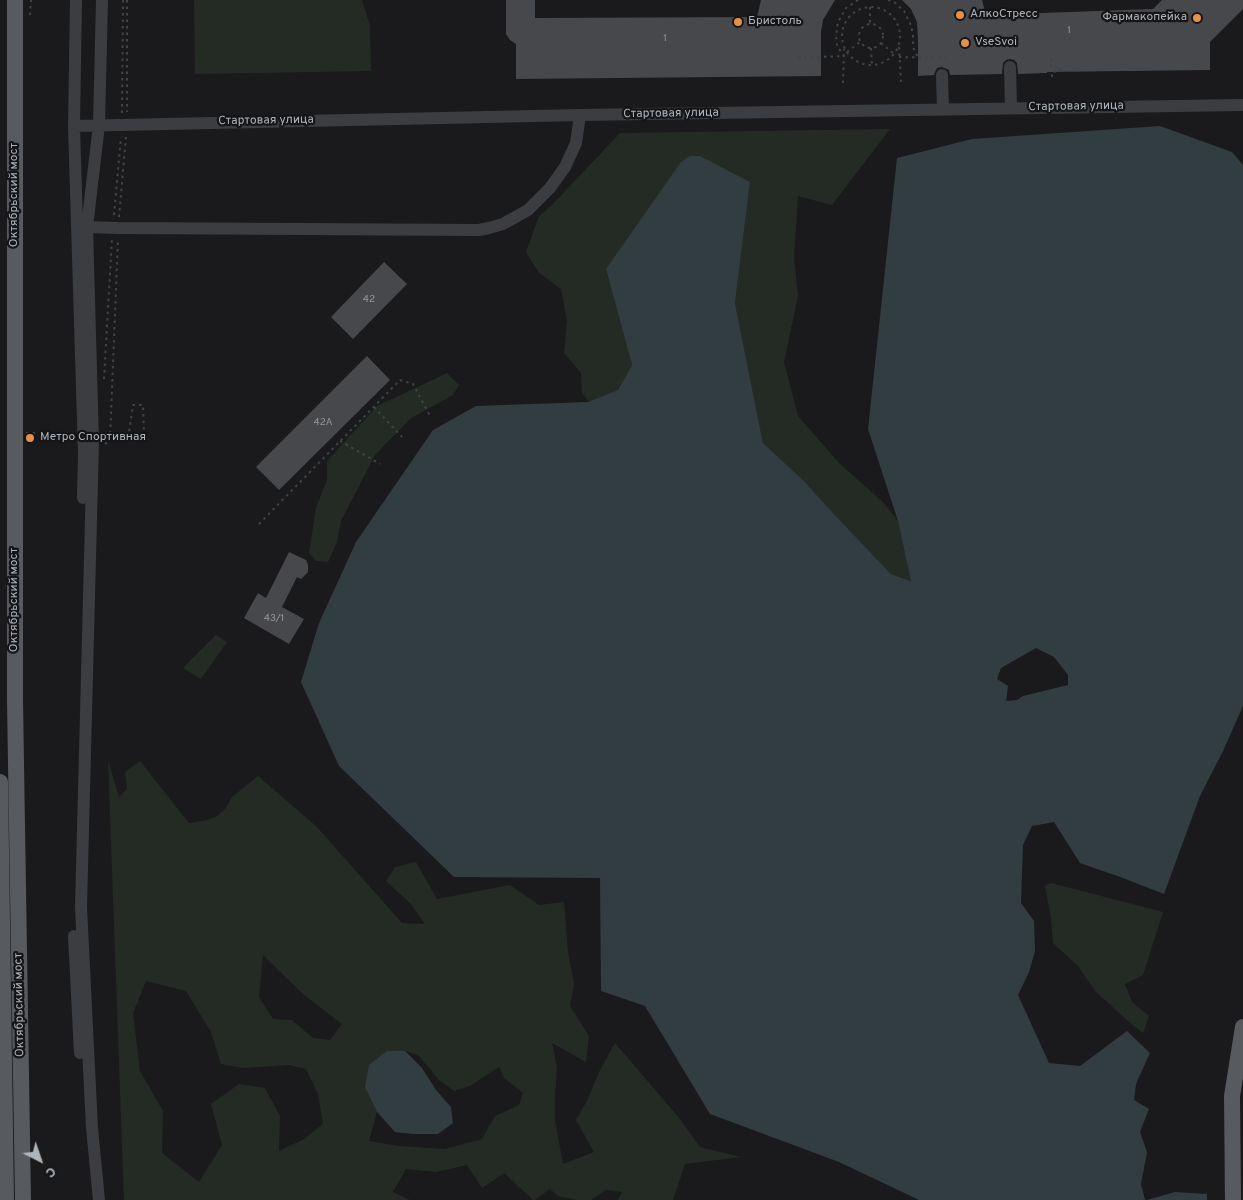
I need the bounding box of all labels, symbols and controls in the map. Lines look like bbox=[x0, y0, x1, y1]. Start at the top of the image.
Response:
place label: АлкоСтресс bbox=[970, 8, 1038, 22]
marker: АлкоСтресс bbox=[954, 9, 966, 21]
place label: Фармакопейка bbox=[1102, 11, 1187, 25]
marker: Фармакопейка bbox=[1191, 12, 1203, 24]
place label: Бристоль bbox=[748, 15, 802, 29]
marker: Бристоль bbox=[732, 16, 744, 28]
house number: 1 bbox=[1067, 25, 1071, 37]
house number: 1 bbox=[663, 33, 667, 45]
place label: VseSvoi bbox=[975, 36, 1017, 50]
marker: VseSvoi bbox=[959, 37, 971, 49]
street label: Стартовая улица bbox=[1028, 99, 1124, 115]
street label: Стартовая улица bbox=[623, 106, 719, 122]
street label: Стартовая улица bbox=[218, 113, 314, 129]
street label: Октябрьский мост bbox=[8, 143, 22, 247]
house number: 42 bbox=[363, 294, 375, 306]
house number: 42А bbox=[313, 417, 333, 429]
place label: Метро Спортивная bbox=[40, 431, 146, 445]
marker: Метро Спортивная bbox=[24, 432, 36, 444]
street label: Октябрьский мост bbox=[8, 548, 22, 652]
house number: 43/1 bbox=[264, 613, 284, 625]
street label: Октябрьский мост bbox=[12, 953, 28, 1057]
north arrow bbox=[15, 1135, 65, 1185]
text: С bbox=[41, 1162, 59, 1181]

